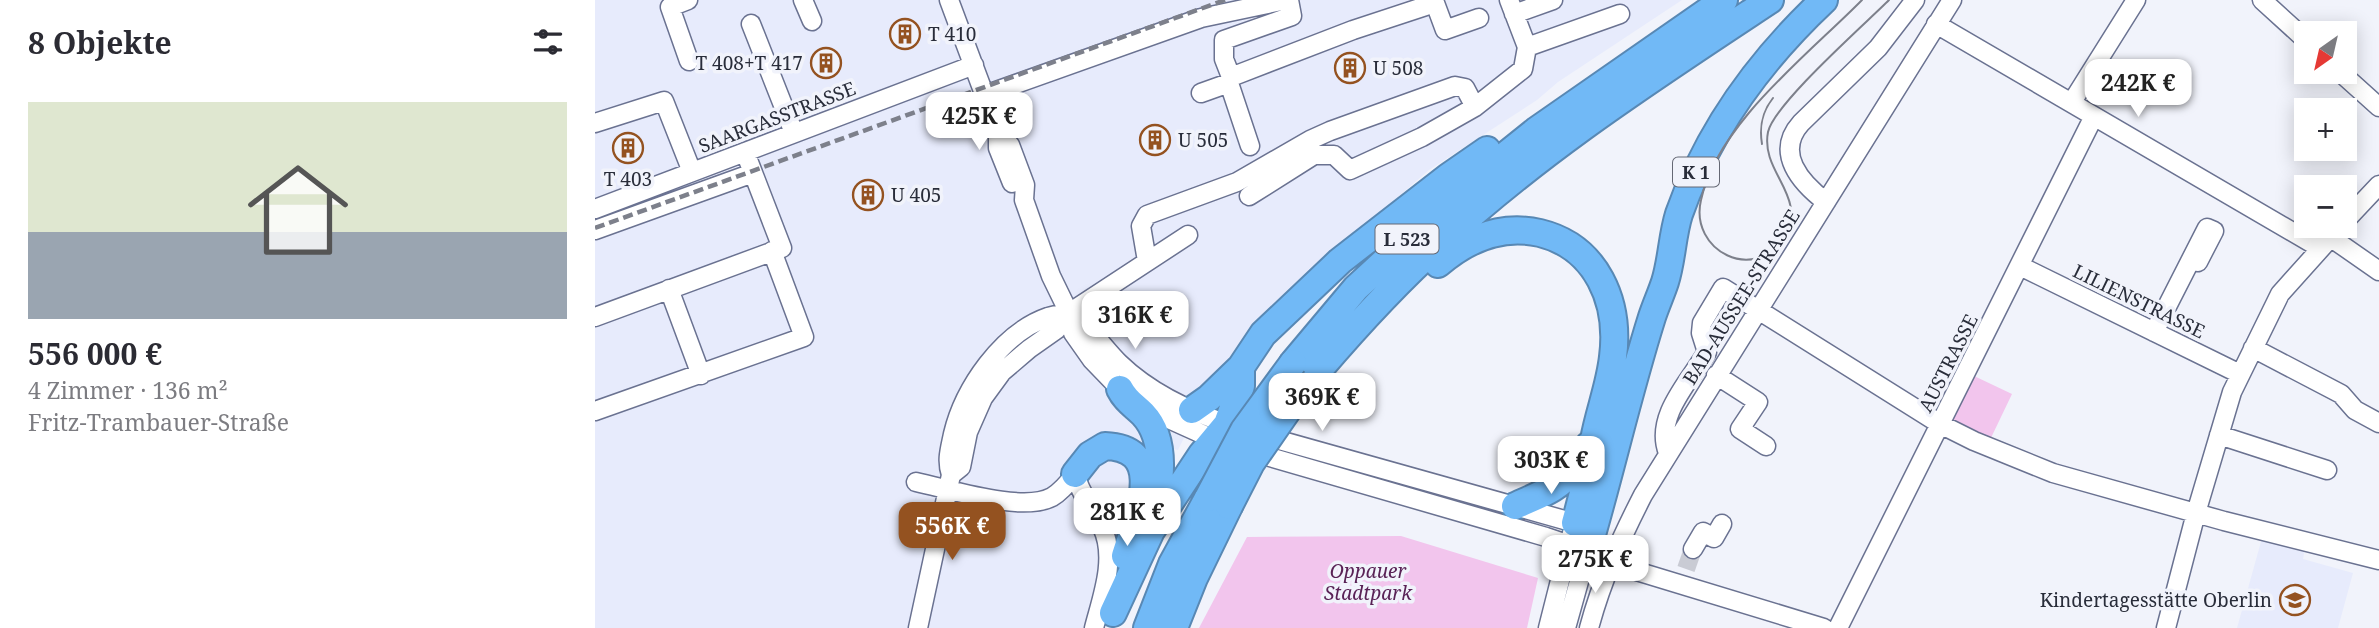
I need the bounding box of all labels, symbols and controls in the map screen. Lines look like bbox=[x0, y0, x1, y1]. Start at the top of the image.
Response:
building icon: T 410 bbox=[888, 17, 922, 51]
place label: T 410 bbox=[928, 21, 976, 47]
north arrow bbox=[2294, 21, 2357, 84]
map controls bbox=[2294, 21, 2357, 238]
text: 8 Objekte bbox=[28, 22, 172, 63]
icon: filters bbox=[529, 23, 567, 61]
building icon: T 408+T 417 bbox=[809, 46, 843, 80]
place label: T 408+T 417 bbox=[695, 50, 803, 76]
building icon: U 508 bbox=[1333, 51, 1367, 85]
place label: U 508 bbox=[1373, 55, 1423, 81]
pin: 242K € bbox=[2081, 60, 2195, 119]
text: 242K € bbox=[2101, 66, 2175, 98]
street label: SAARGASSTRASSE bbox=[695, 75, 859, 159]
pin: 425K € bbox=[922, 92, 1036, 152]
button: + bbox=[2294, 98, 2357, 161]
text: 425K € bbox=[942, 99, 1016, 131]
building icon: U 505 bbox=[1138, 123, 1172, 157]
place label: U 505 bbox=[1178, 127, 1228, 153]
building icon: T 403 bbox=[611, 131, 645, 165]
icon: home bbox=[235, 147, 361, 273]
road number: K 1 bbox=[1673, 158, 1719, 187]
place label: T 403 bbox=[604, 166, 652, 192]
button: − bbox=[2294, 175, 2357, 238]
building icon: U 405 bbox=[851, 178, 885, 212]
place label: U 405 bbox=[891, 182, 941, 208]
street label: BAD-AUSSEE-STRASSE bbox=[1676, 204, 1806, 390]
road number: L 523 bbox=[1375, 225, 1439, 254]
street label: LILIENSTRASSE bbox=[2069, 258, 2210, 344]
pin: 316K € bbox=[1078, 292, 1192, 351]
text: 316K € bbox=[1098, 298, 1172, 330]
street label: AUSTRASSE bbox=[1912, 309, 1984, 416]
text: 556 000 € bbox=[28, 333, 162, 374]
text: 4 Zimmer · 136 m² bbox=[28, 374, 228, 406]
pin: 369K € bbox=[1265, 374, 1379, 433]
text: 369K € bbox=[1285, 380, 1359, 412]
text: Fritz-Trambauer-Straße bbox=[28, 406, 289, 438]
pin: 303K € bbox=[1494, 436, 1608, 496]
text: 303K € bbox=[1514, 443, 1588, 475]
pin: 281K € bbox=[1070, 489, 1184, 548]
text: 281K € bbox=[1090, 495, 1164, 527]
pin: 556K € bbox=[895, 503, 1009, 562]
text: 556K € bbox=[915, 509, 989, 541]
pin: 275K € bbox=[1538, 536, 1652, 595]
text: 275K € bbox=[1558, 542, 1632, 574]
park label: Oppauer Stadtpark bbox=[1324, 558, 1413, 606]
school or university icon: Kindertagesstätte Oberlin bbox=[2278, 583, 2312, 617]
place label: Kindertagesstätte Oberlin bbox=[2040, 587, 2272, 613]

